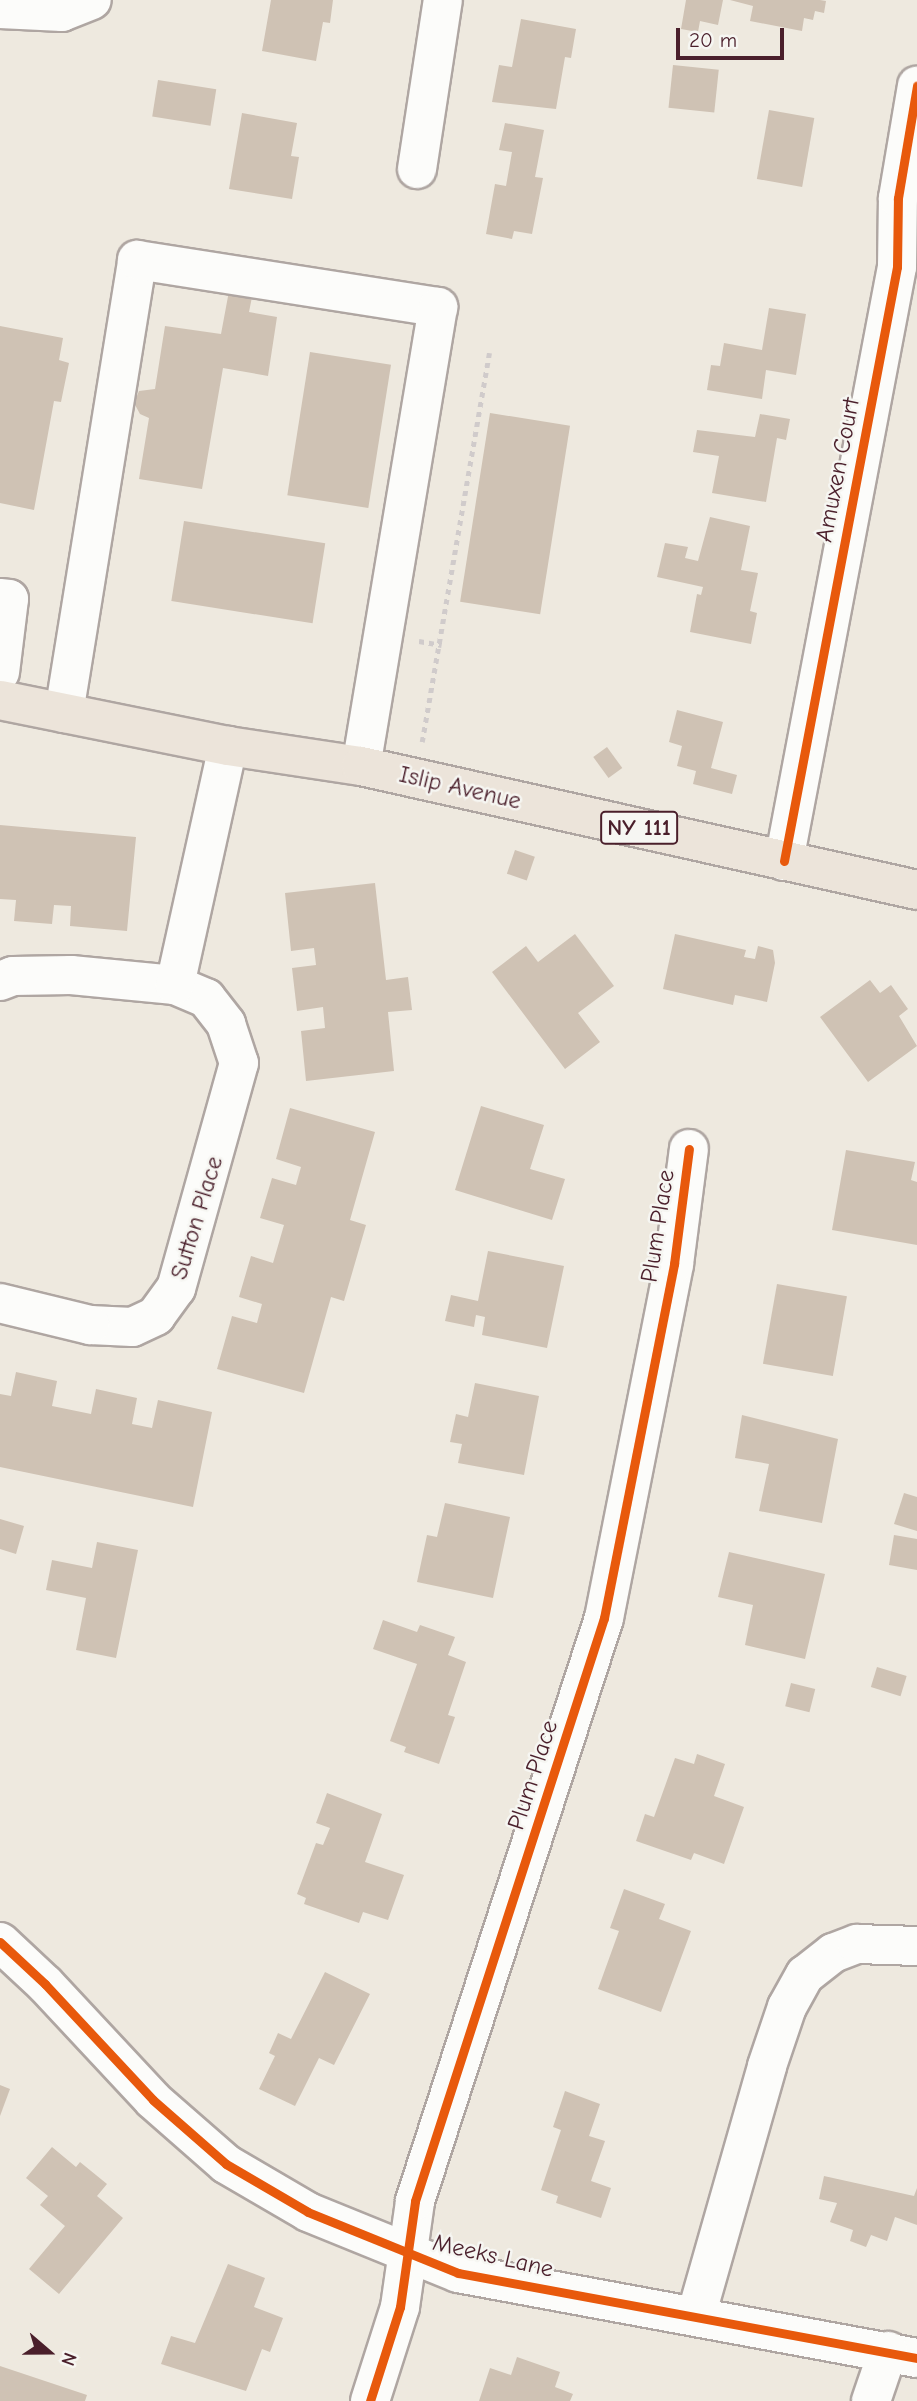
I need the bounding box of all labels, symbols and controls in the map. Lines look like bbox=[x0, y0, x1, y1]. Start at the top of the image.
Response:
scale bar bbox=[679, 14, 788, 58]
text: 20 m bbox=[689, 28, 737, 52]
street label: Amuxen Court bbox=[810, 395, 866, 545]
street label: Islip Avenue bbox=[396, 760, 524, 816]
road number: NY 111 bbox=[599, 808, 679, 848]
street label: Sutton Place bbox=[165, 1153, 229, 1283]
street label: Plum Place bbox=[635, 1168, 681, 1284]
street label: Plum Place bbox=[502, 1717, 564, 1833]
street label: Meeks Lane bbox=[430, 2228, 556, 2284]
north arrow bbox=[14, 2317, 84, 2387]
text: N bbox=[56, 2350, 81, 2369]

